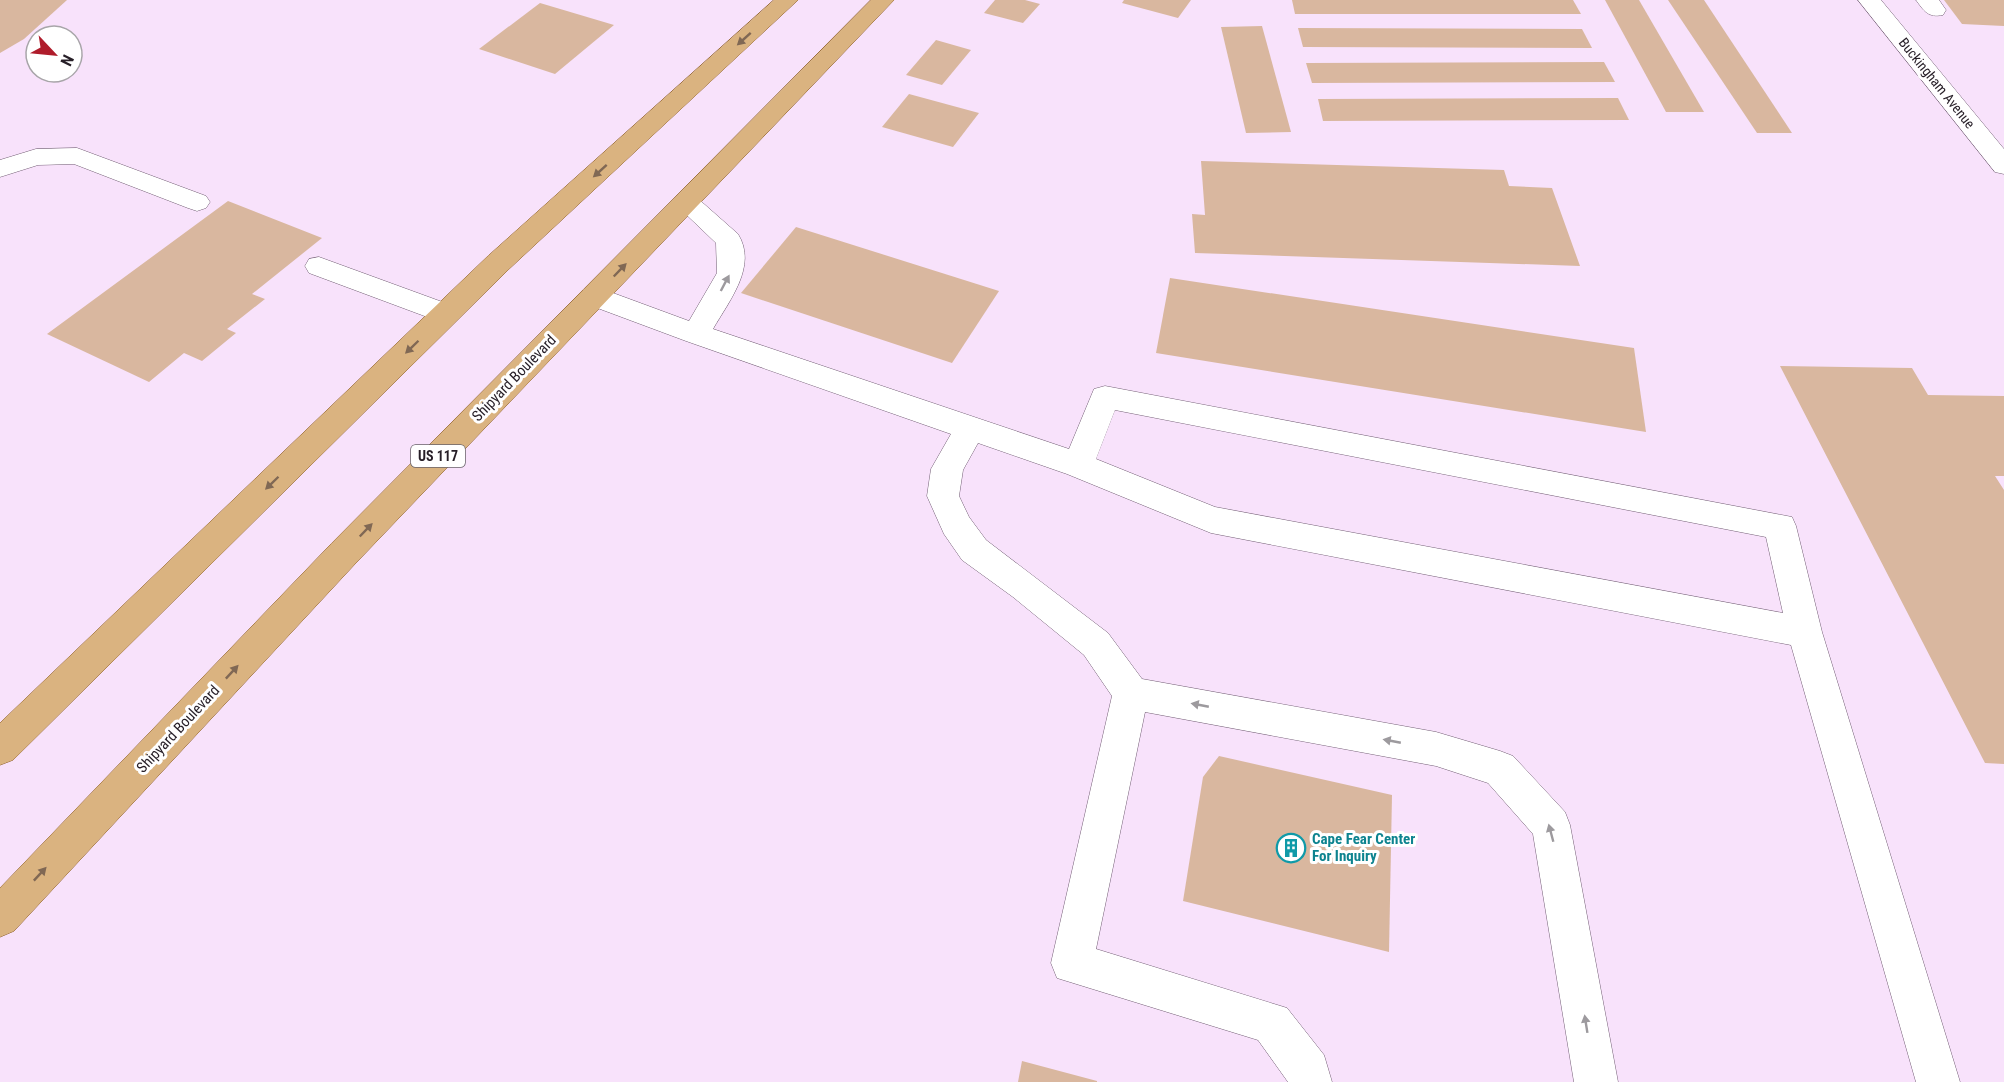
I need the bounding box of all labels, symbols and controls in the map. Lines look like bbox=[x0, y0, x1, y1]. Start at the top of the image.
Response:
north arrow bbox=[24, 24, 84, 84]
one-way arrow bbox=[737, 32, 752, 45]
street label: Buckingham Avenue bbox=[1896, 35, 1979, 132]
text: N bbox=[56, 52, 78, 69]
one-way arrow bbox=[593, 164, 608, 177]
one-way arrow bbox=[612, 264, 626, 278]
one-way arrow bbox=[721, 275, 730, 292]
street label: Shipyard Boulevard bbox=[468, 331, 560, 425]
one-way arrow bbox=[406, 340, 420, 354]
road number: US 117 bbox=[411, 445, 465, 467]
one-way arrow bbox=[266, 476, 280, 490]
one-way arrow bbox=[359, 523, 373, 538]
one-way arrow bbox=[225, 664, 239, 679]
street label: Shipyard Boulevard bbox=[133, 681, 223, 777]
one-way arrow bbox=[1190, 701, 1209, 710]
one-way arrow bbox=[1382, 736, 1401, 745]
one-way arrow bbox=[1546, 824, 1556, 842]
place label: Cape Fear Center For Inquiry bbox=[1312, 830, 1415, 865]
building icon: Cape Fear Center For Inquiry bbox=[1275, 832, 1307, 864]
one-way arrow bbox=[33, 867, 47, 882]
one-way arrow bbox=[1582, 1015, 1591, 1034]

